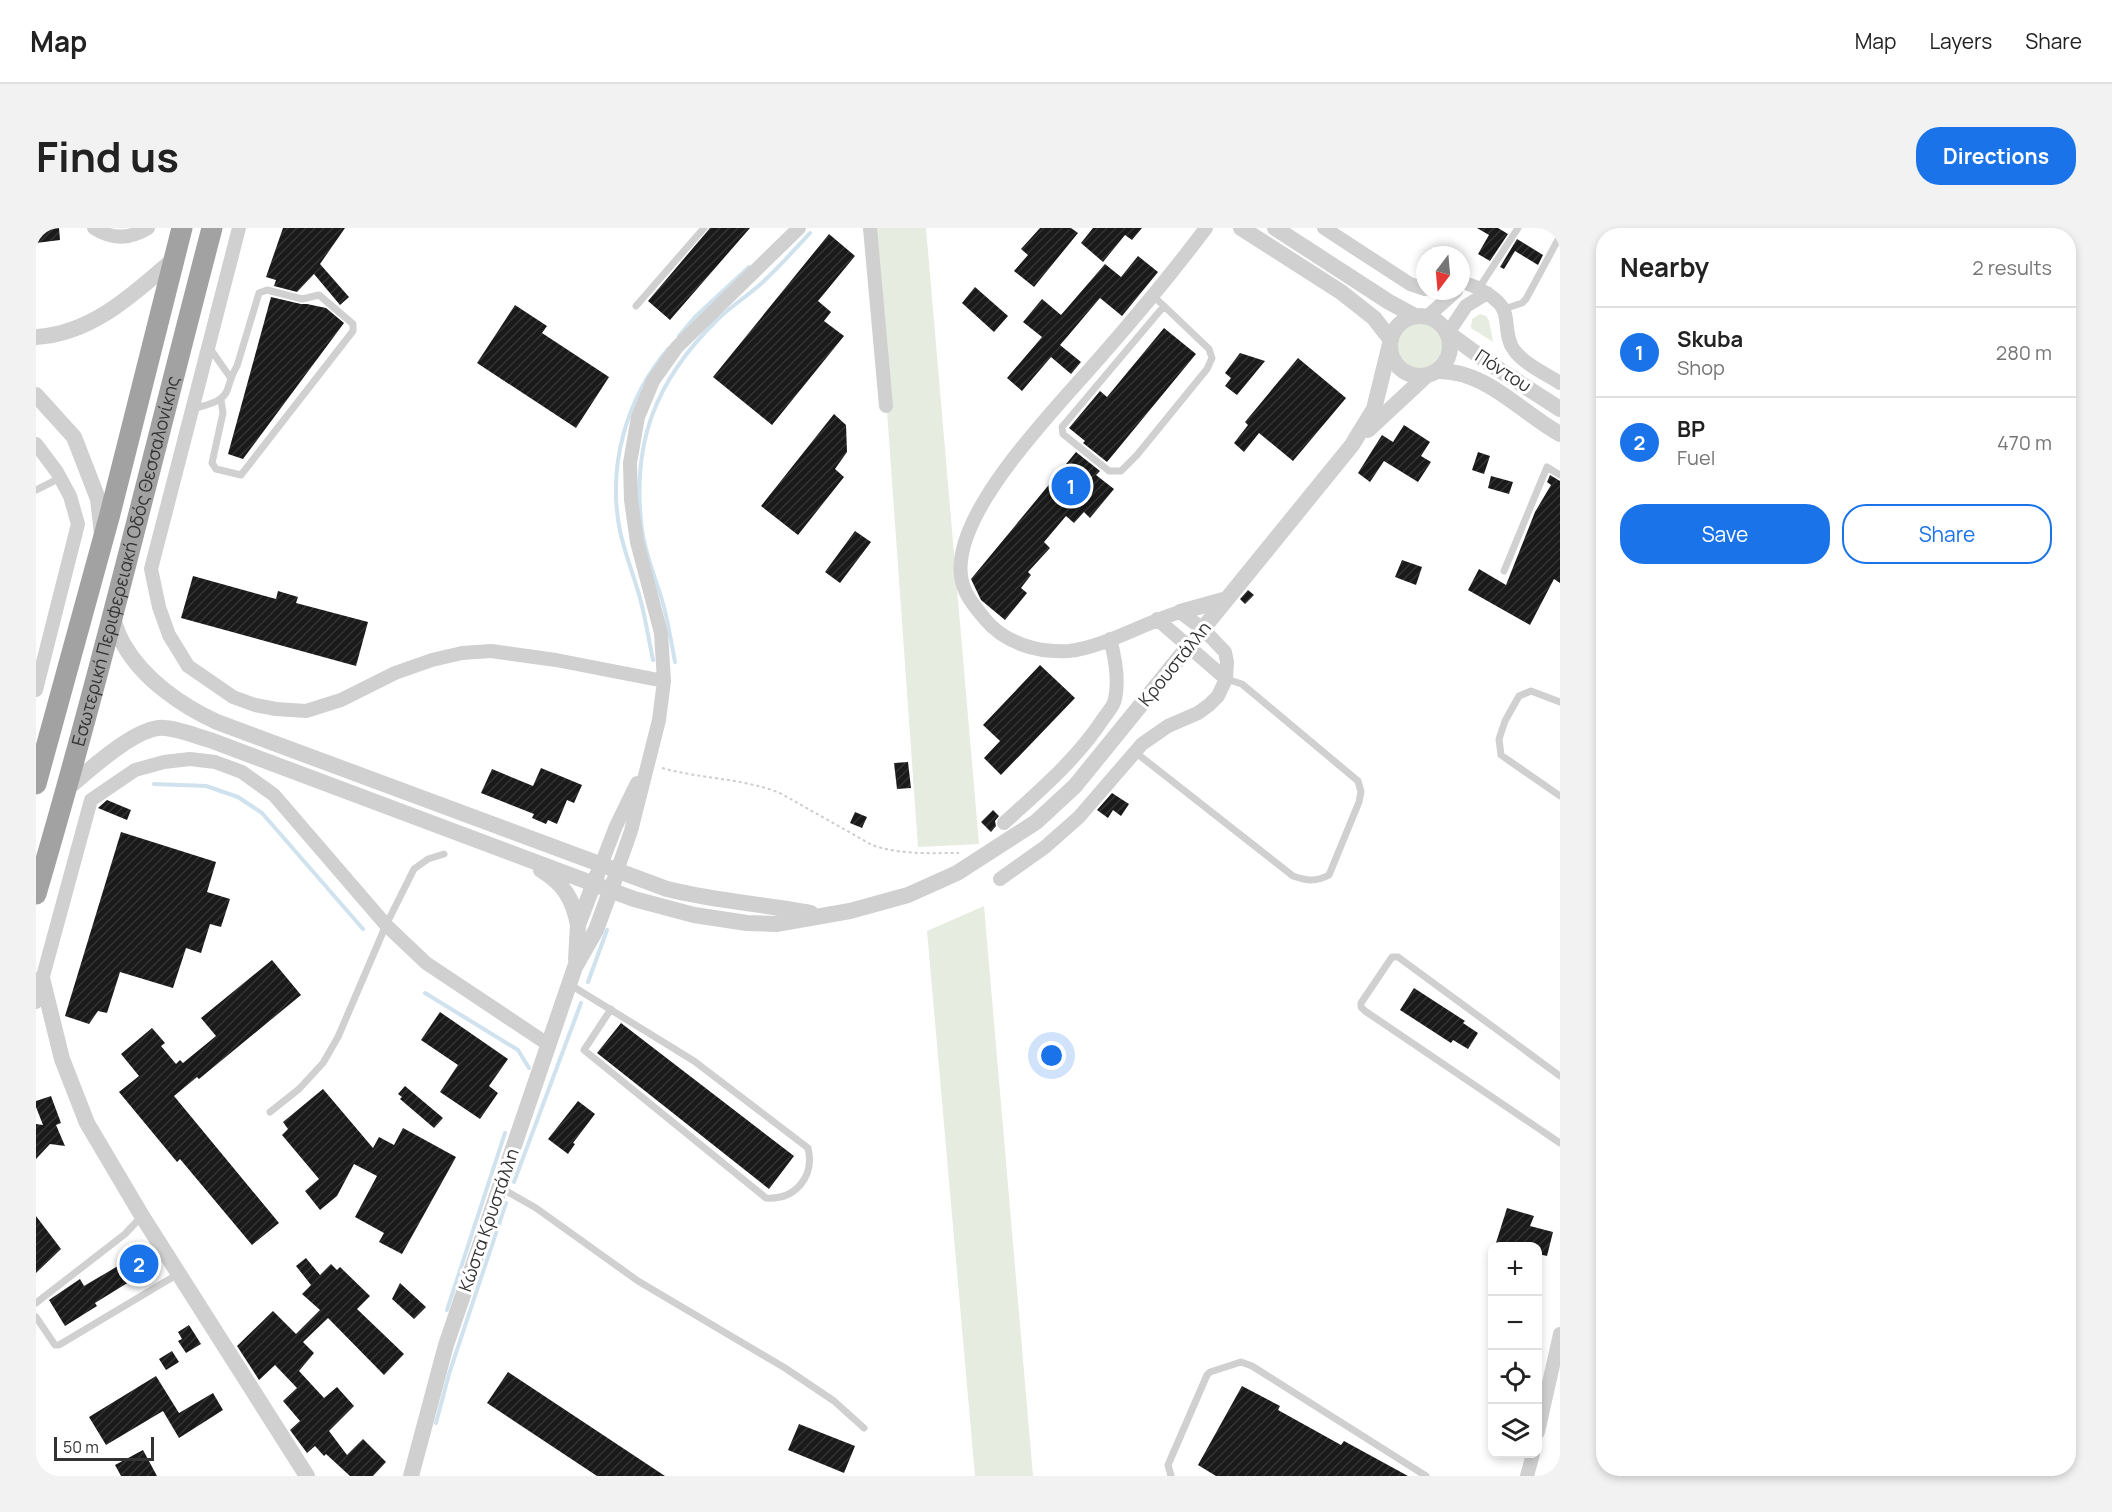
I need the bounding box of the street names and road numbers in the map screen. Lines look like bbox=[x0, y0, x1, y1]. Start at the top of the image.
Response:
street label: Πόντου bbox=[1471, 343, 1536, 397]
street label: Εσωτερική Περιφερειακή Οδός Θεσσαλονίκης bbox=[66, 373, 185, 748]
street label: Κρουστάλλη bbox=[1133, 616, 1216, 711]
street label: Κώστα Κρυστάλλη bbox=[452, 1145, 524, 1295]

